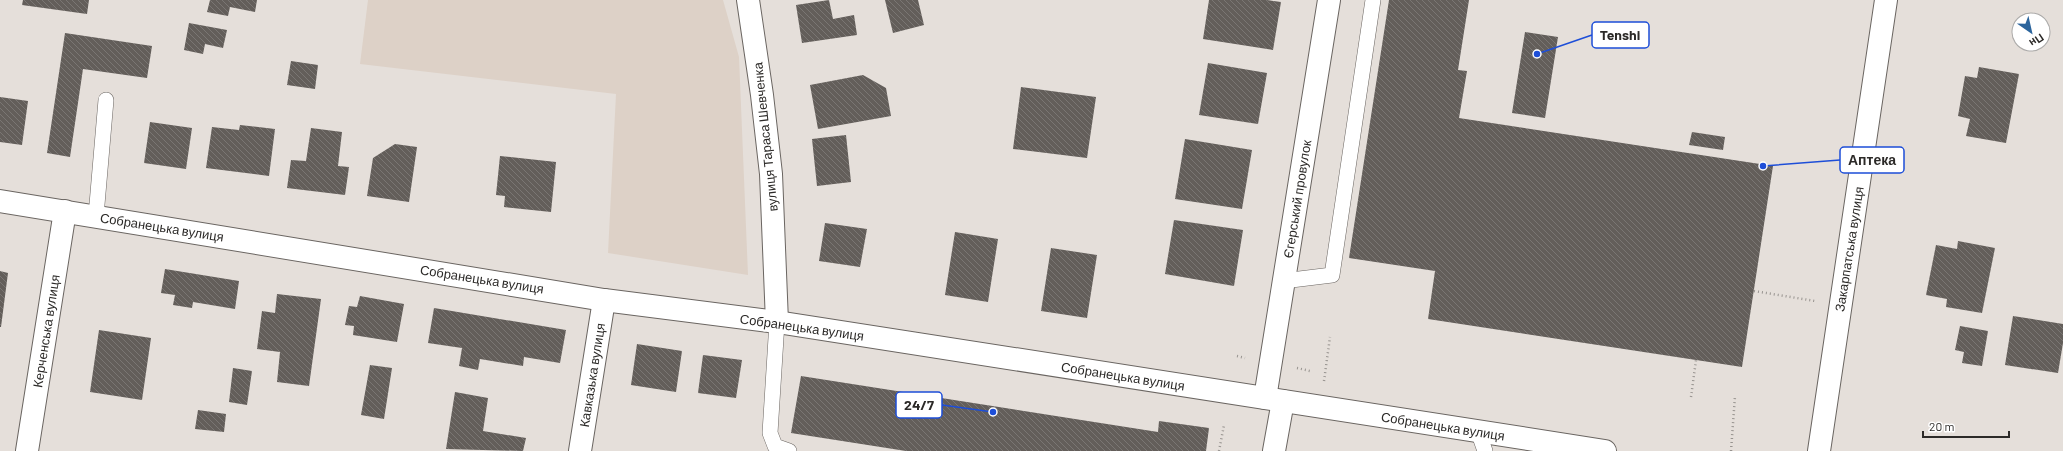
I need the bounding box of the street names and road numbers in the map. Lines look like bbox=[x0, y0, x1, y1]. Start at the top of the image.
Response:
street label: вулиця Тараса Шевченка bbox=[749, 61, 781, 212]
street label: Єгерський провулок bbox=[1280, 139, 1314, 259]
street label: Закарпатська вулиця bbox=[1831, 185, 1867, 313]
street label: Собранецька вулиця bbox=[99, 209, 225, 245]
street label: Собранецька вулиця bbox=[419, 261, 545, 297]
street label: Керченська вулиця bbox=[29, 273, 63, 389]
street label: Собранецька вулиця bbox=[739, 310, 865, 344]
street label: Кавказька вулиця bbox=[576, 322, 608, 428]
street label: Собранецька вулиця bbox=[1060, 358, 1186, 394]
street label: Собранецька вулиця bbox=[1380, 408, 1506, 444]

